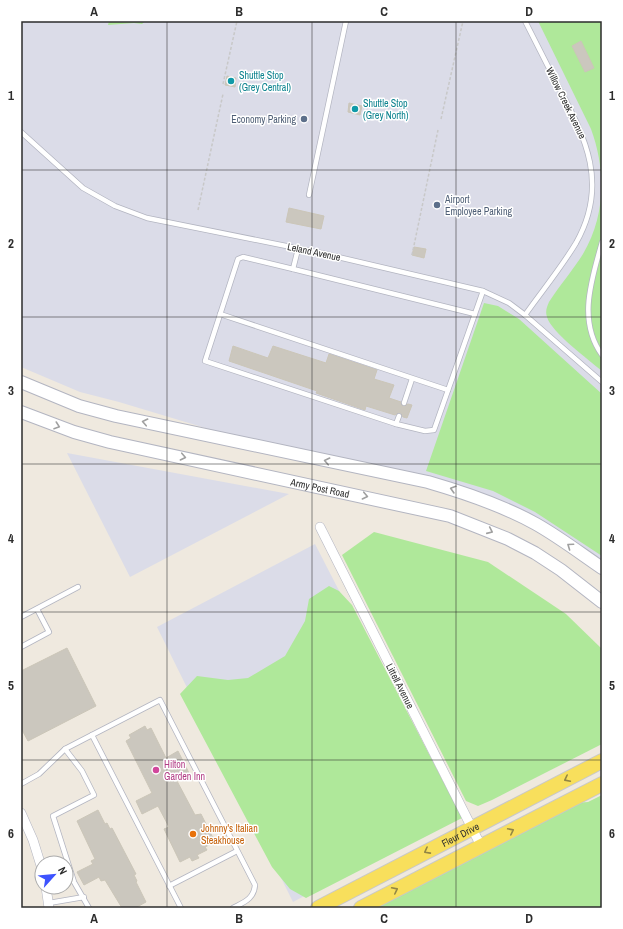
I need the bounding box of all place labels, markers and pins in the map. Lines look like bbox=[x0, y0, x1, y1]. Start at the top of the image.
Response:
place label: Shuttle Stop (Grey Central) bbox=[239, 69, 291, 94]
marker: Shuttle Stop (Grey Central) bbox=[226, 76, 236, 86]
place label: Shuttle Stop (Grey North) bbox=[363, 97, 409, 122]
marker: Shuttle Stop (Grey North) bbox=[350, 104, 360, 114]
place label: Economy Parking bbox=[231, 113, 296, 126]
marker: Economy Parking bbox=[299, 114, 309, 124]
place label: Airport Employee Parking bbox=[444, 193, 512, 218]
marker: Airport Employee Parking bbox=[432, 200, 442, 210]
place label: Hilton Garden Inn bbox=[164, 758, 205, 783]
marker: Hilton Garden Inn bbox=[151, 765, 161, 775]
place label: Johnny's Italian Steakhouse bbox=[201, 822, 258, 847]
marker: Johnny's Italian Steakhouse bbox=[188, 829, 198, 839]

